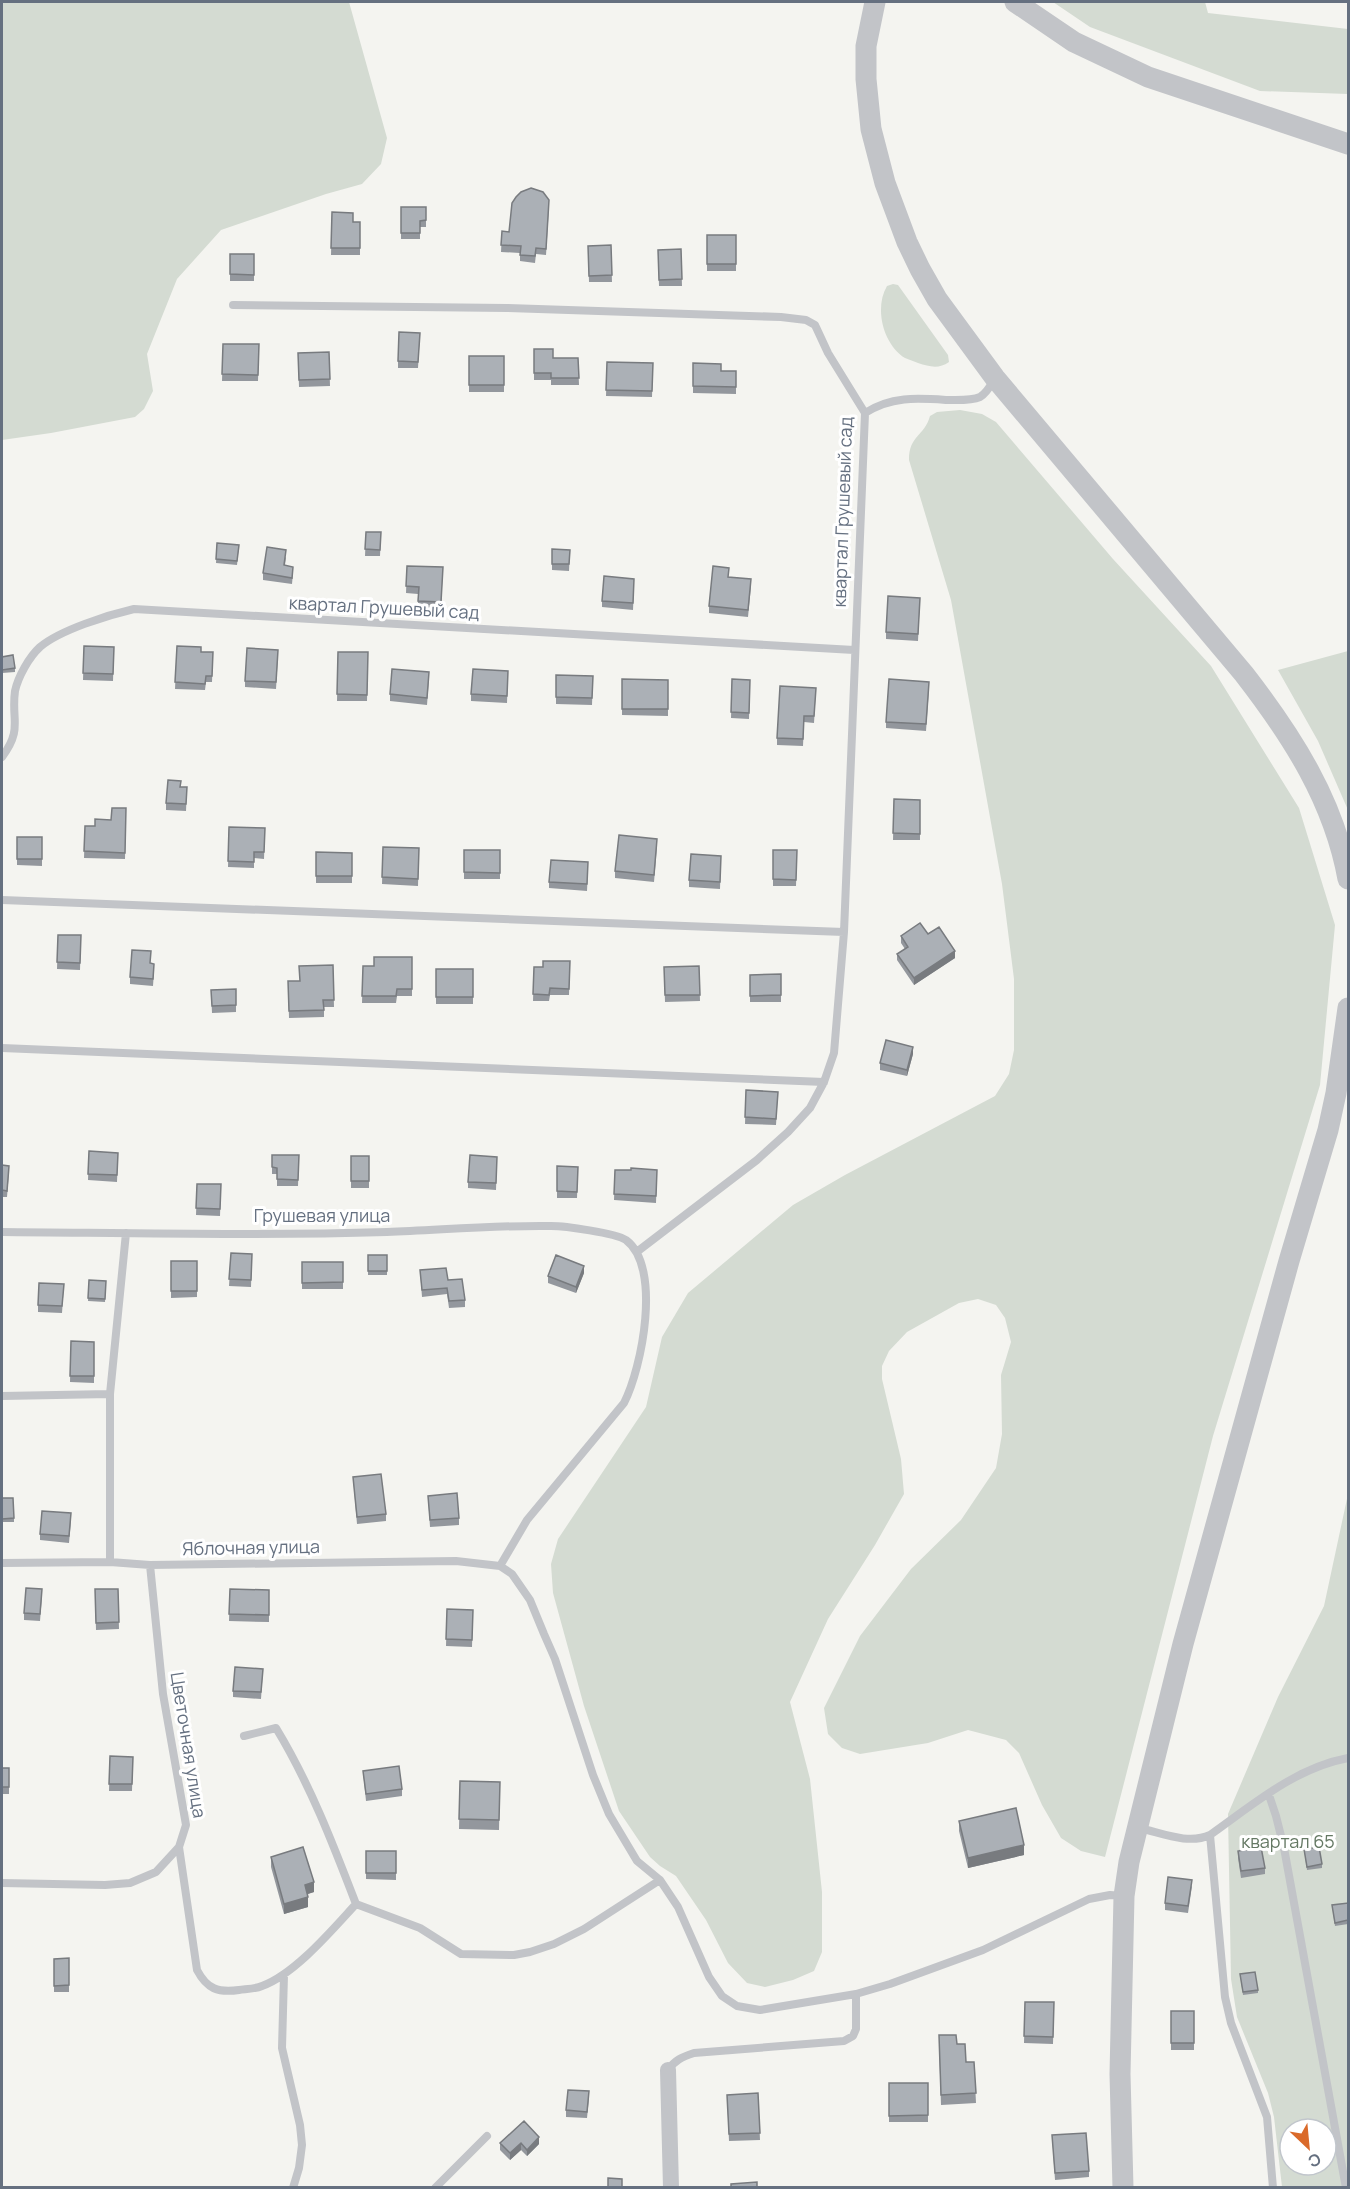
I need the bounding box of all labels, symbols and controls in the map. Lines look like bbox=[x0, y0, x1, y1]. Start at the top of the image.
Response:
street label: квартал Грушевый сад bbox=[827, 416, 857, 608]
street label: квартал Грушевый сад bbox=[288, 590, 480, 624]
street label: Грушевая улица bbox=[254, 1203, 390, 1227]
street label: Яблочная улица bbox=[182, 1534, 320, 1560]
street label: Цветочная улица bbox=[166, 1670, 212, 1820]
park label: квартал 65 bbox=[1241, 1829, 1335, 1853]
north arrow bbox=[1278, 2117, 1338, 2177]
text: С bbox=[1304, 2148, 1325, 2173]

